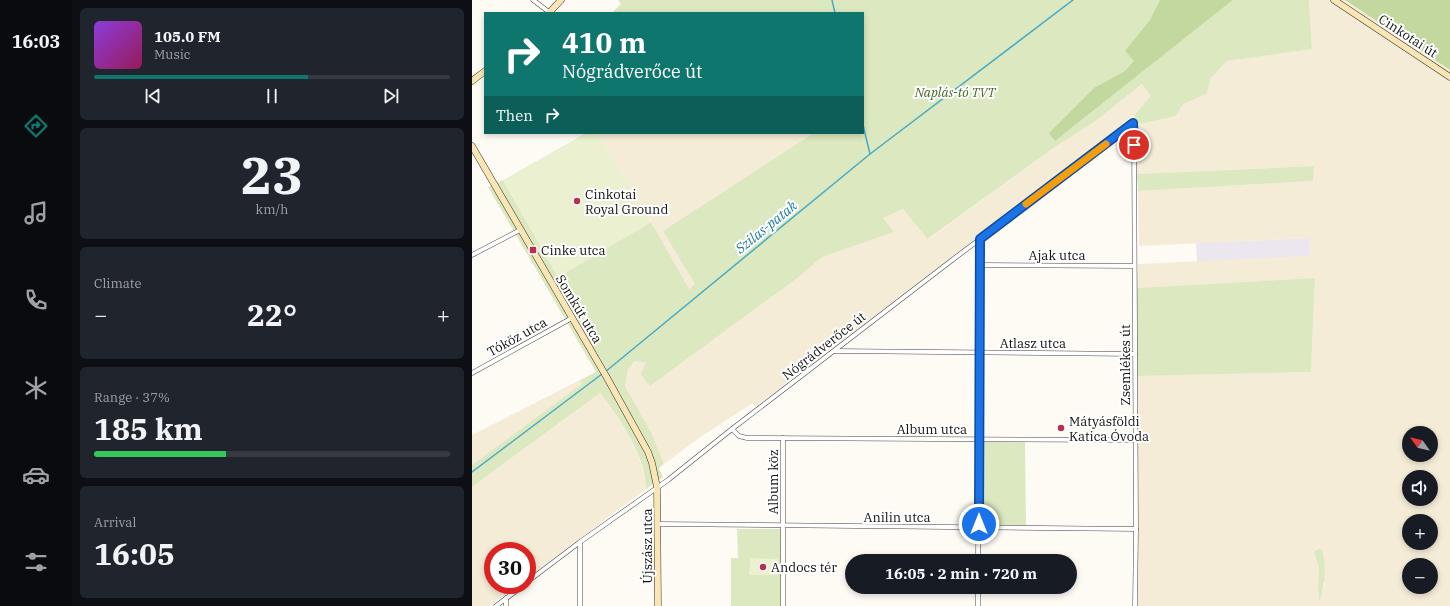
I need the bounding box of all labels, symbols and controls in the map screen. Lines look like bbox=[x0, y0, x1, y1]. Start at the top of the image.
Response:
street label: Cinkotai út bbox=[1375, 11, 1441, 62]
text: 410 m bbox=[562, 24, 646, 61]
text: 105.0 FM bbox=[154, 27, 221, 46]
icon: right bbox=[496, 28, 548, 80]
text: 16:03 bbox=[12, 30, 60, 53]
text: Music bbox=[154, 46, 191, 63]
text: Nógrádverőce út bbox=[562, 60, 702, 83]
park label: Naplás-tó TVT bbox=[914, 84, 997, 101]
icon: previous bbox=[142, 85, 164, 107]
icon: pause bbox=[261, 85, 283, 107]
icon: next bbox=[380, 85, 402, 107]
icon: right bbox=[541, 104, 563, 126]
text: Then bbox=[496, 106, 533, 125]
icon: directions bbox=[22, 112, 50, 140]
pin bbox=[1117, 128, 1151, 162]
icon: arrive bbox=[1123, 134, 1145, 156]
text: 23 bbox=[241, 141, 303, 208]
place label: Cinkotai Royal Ground bbox=[585, 186, 668, 218]
marker: Cinkotai Royal Ground bbox=[572, 196, 582, 206]
water label: Szilas-patak bbox=[731, 196, 801, 258]
icon: music bbox=[22, 199, 50, 227]
text: km/h bbox=[256, 201, 288, 218]
place label: Cinke utca bbox=[541, 242, 606, 259]
marker: Cinke utca bbox=[528, 245, 538, 255]
street label: Ajak utca bbox=[1029, 247, 1085, 264]
street label: Somkút utca bbox=[552, 272, 606, 346]
text: Climate bbox=[94, 275, 141, 292]
icon: phone bbox=[22, 286, 50, 314]
text: 22° bbox=[247, 295, 297, 334]
text: − bbox=[94, 300, 107, 329]
text: + bbox=[437, 300, 450, 329]
street label: Nógrádverőce út bbox=[779, 308, 870, 384]
street label: Tóköz utca bbox=[484, 314, 550, 360]
street label: Zsemlékes út bbox=[1117, 324, 1134, 406]
street label: Atlasz utca bbox=[1000, 335, 1066, 352]
icon: climate bbox=[22, 374, 50, 402]
text: Range · 37% bbox=[94, 389, 170, 406]
text: 185 km bbox=[94, 409, 203, 448]
place label: Mátyásföldi Katica Óvoda bbox=[1069, 413, 1149, 445]
street label: Album utca bbox=[897, 421, 967, 438]
marker: Mátyásföldi Katica Óvoda bbox=[1056, 423, 1066, 433]
north arrow bbox=[1402, 426, 1438, 462]
map controls bbox=[1402, 426, 1438, 594]
street label: Album köz bbox=[765, 449, 782, 515]
icon: car bbox=[22, 461, 50, 489]
button: sound bbox=[1402, 470, 1438, 506]
position arrow bbox=[958, 503, 1000, 545]
street label: Újszász utca bbox=[639, 508, 656, 584]
street label: Anilin utca bbox=[863, 509, 931, 526]
text: Arrival bbox=[94, 514, 136, 531]
button: + bbox=[1402, 514, 1438, 550]
text: 16:05 bbox=[94, 534, 175, 573]
speed limit sign: 30 bbox=[484, 542, 536, 594]
icon: filters bbox=[22, 548, 50, 576]
button: − bbox=[1402, 558, 1438, 594]
place label: Andocs tér bbox=[771, 559, 837, 576]
marker: Andocs tér bbox=[758, 562, 768, 572]
text: 16:05 · 2 min · 720 m bbox=[885, 564, 1037, 583]

